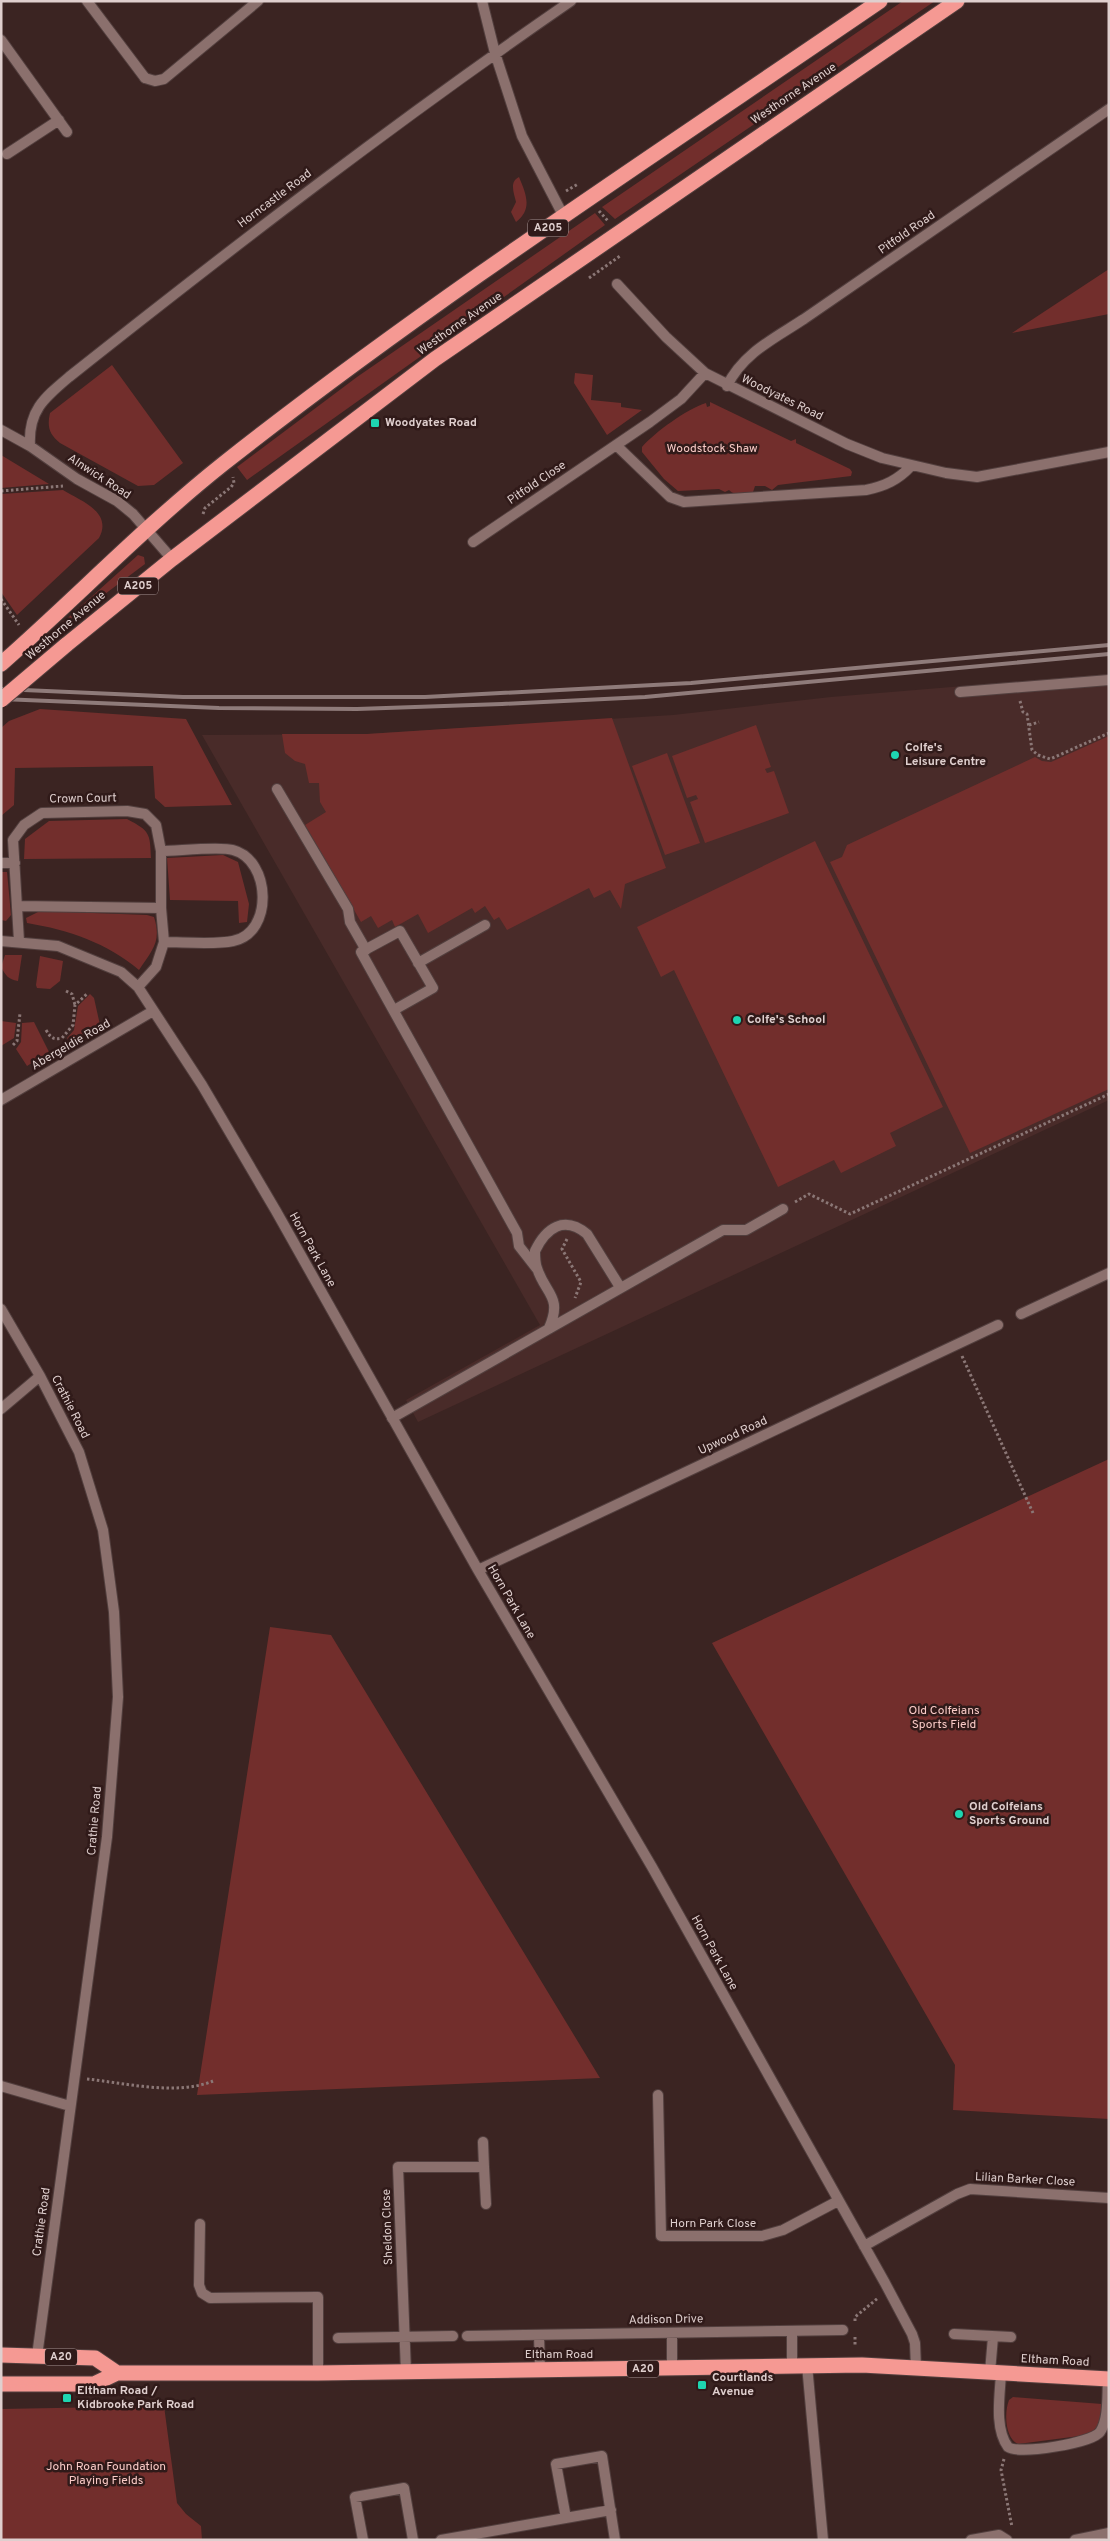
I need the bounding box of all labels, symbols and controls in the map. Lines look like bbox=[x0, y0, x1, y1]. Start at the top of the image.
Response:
street label: Westhorne Avenue bbox=[748, 59, 840, 129]
street label: Horncastle Road bbox=[235, 166, 315, 232]
street label: Pitfold Road bbox=[875, 208, 939, 258]
road number: A205 bbox=[528, 220, 568, 237]
street label: Westhorne Avenue bbox=[414, 289, 506, 359]
street label: Woodyates Road bbox=[738, 371, 826, 425]
place label: Woodyates Road bbox=[385, 415, 477, 431]
marker: Woodyates Road bbox=[369, 417, 381, 429]
park label: Woodstock Shaw bbox=[666, 441, 758, 457]
street label: Alnwick Road bbox=[64, 451, 134, 503]
street label: Pitfold Close bbox=[505, 457, 569, 509]
road number: A205 bbox=[118, 578, 158, 594]
street label: Westhorne Avenue bbox=[23, 588, 109, 664]
place label: Colfe's Leisure Centre bbox=[905, 740, 986, 770]
marker: Colfe's Leisure Centre bbox=[889, 749, 901, 761]
street label: Crown Court bbox=[49, 790, 117, 808]
place label: Colfe's School bbox=[747, 1012, 826, 1028]
marker: Colfe's School bbox=[731, 1014, 743, 1026]
street label: Abergeldie Road bbox=[28, 1016, 114, 1074]
street label: Horn Park Lane bbox=[285, 1210, 339, 1290]
street label: Crathie Road bbox=[47, 1372, 93, 1442]
street label: Upwood Road bbox=[696, 1413, 770, 1459]
street label: Horn Park Lane bbox=[483, 1562, 539, 1642]
park label: Old Colfeians Sports Field bbox=[908, 1703, 980, 1733]
street label: Crathie Road bbox=[84, 1786, 106, 1856]
place label: Old Colfeians Sports Ground bbox=[969, 1799, 1050, 1829]
marker: Old Colfeians Sports Ground bbox=[953, 1808, 965, 1820]
street label: Horn Park Lane bbox=[687, 1913, 741, 1993]
street label: Lilian Barker Close bbox=[974, 2169, 1076, 2191]
street label: Crathie Road bbox=[29, 2186, 55, 2258]
street label: Sheldon Close bbox=[379, 2189, 397, 2265]
street label: Horn Park Close bbox=[670, 2216, 756, 2232]
street label: Addison Drive bbox=[629, 2311, 703, 2329]
street label: Eltham Road bbox=[525, 2347, 593, 2363]
road number: A20 bbox=[45, 2348, 77, 2366]
street label: Eltham Road bbox=[1020, 2351, 1090, 2371]
road number: A20 bbox=[627, 2360, 659, 2378]
place label: Courtlands Avenue bbox=[712, 2370, 773, 2400]
marker: Courtlands Avenue bbox=[696, 2379, 708, 2391]
place label: Eltham Road / Kidbrooke Park Road bbox=[77, 2383, 194, 2413]
marker: Eltham Road / Kidbrooke Park Road bbox=[61, 2392, 73, 2404]
park label: John Roan Foundation Playing Fields bbox=[46, 2459, 166, 2489]

